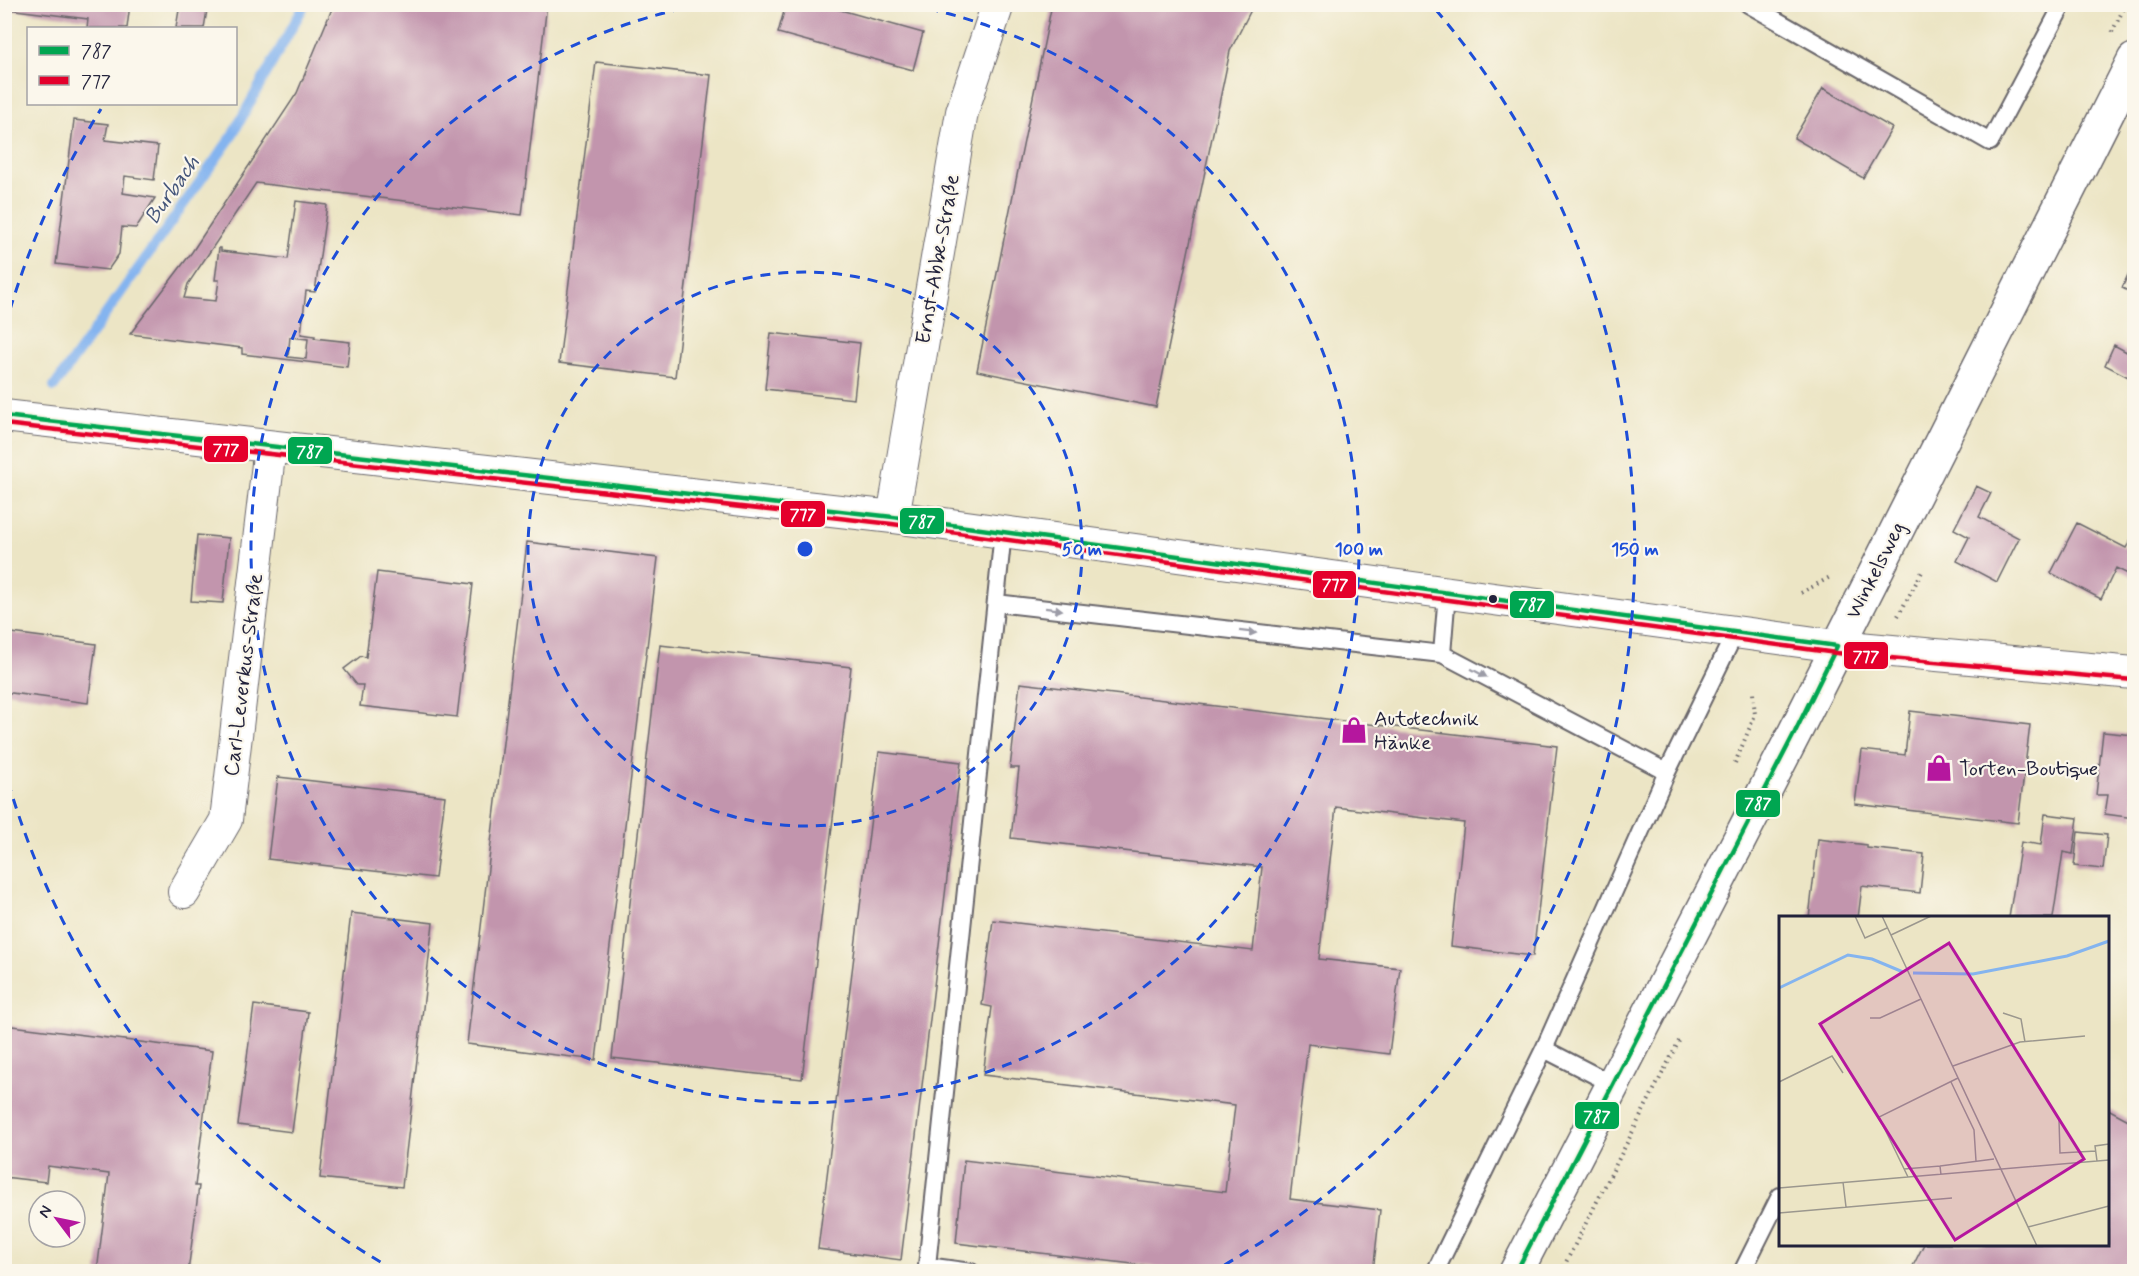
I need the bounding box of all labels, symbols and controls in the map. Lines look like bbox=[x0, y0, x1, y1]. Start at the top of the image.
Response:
legend bbox=[27, 27, 237, 105]
text: 787 bbox=[81, 40, 112, 64]
text: 777 bbox=[81, 70, 111, 94]
water label: Burbach bbox=[139, 150, 207, 230]
street label: Ernst-Abbe-Straße bbox=[909, 172, 967, 346]
line badge: 777 bbox=[203, 435, 249, 463]
line badge: 787 bbox=[287, 436, 333, 465]
text: 777 bbox=[213, 440, 239, 461]
text: 787 bbox=[296, 442, 324, 463]
line badge: 777 bbox=[780, 500, 826, 528]
text: 777 bbox=[790, 505, 816, 526]
line badge: 787 bbox=[899, 507, 945, 535]
text: 787 bbox=[908, 512, 936, 533]
street label: Winkelsweg bbox=[1839, 517, 1912, 624]
text: 50 m bbox=[1062, 538, 1102, 562]
text: 100 m bbox=[1335, 538, 1383, 562]
text: 150 m bbox=[1611, 538, 1659, 562]
centre of rings bbox=[795, 539, 815, 559]
line badge: 777 bbox=[1312, 570, 1357, 599]
street label: Carl-Leverkus-Straße bbox=[218, 572, 270, 778]
text: 777 bbox=[1322, 575, 1348, 596]
line badge: 787 bbox=[1509, 590, 1555, 619]
unlabelled marker bbox=[1487, 593, 1499, 605]
text: 787 bbox=[1518, 595, 1546, 616]
one-way arrow bbox=[1045, 605, 1064, 614]
one-way arrow bbox=[1239, 627, 1258, 636]
line badge: 777 bbox=[1843, 641, 1889, 670]
text: 777 bbox=[1853, 647, 1879, 668]
one-way arrow bbox=[1471, 668, 1488, 678]
place label: Autotechnik Hänke bbox=[1374, 705, 1479, 757]
shop icon: Autotechnik Hänke bbox=[1339, 715, 1369, 745]
shop icon: Torten-Boutique bbox=[1924, 753, 1954, 783]
place label: Torten-Boutique bbox=[1959, 755, 2098, 783]
line badge: 787 bbox=[1735, 789, 1781, 818]
text: 787 bbox=[1744, 794, 1772, 815]
inset map bbox=[1779, 916, 2109, 1246]
line badge: 787 bbox=[1574, 1101, 1620, 1130]
text: 787 bbox=[1583, 1107, 1611, 1128]
north arrow bbox=[27, 1189, 87, 1249]
text: N bbox=[34, 1202, 57, 1222]

